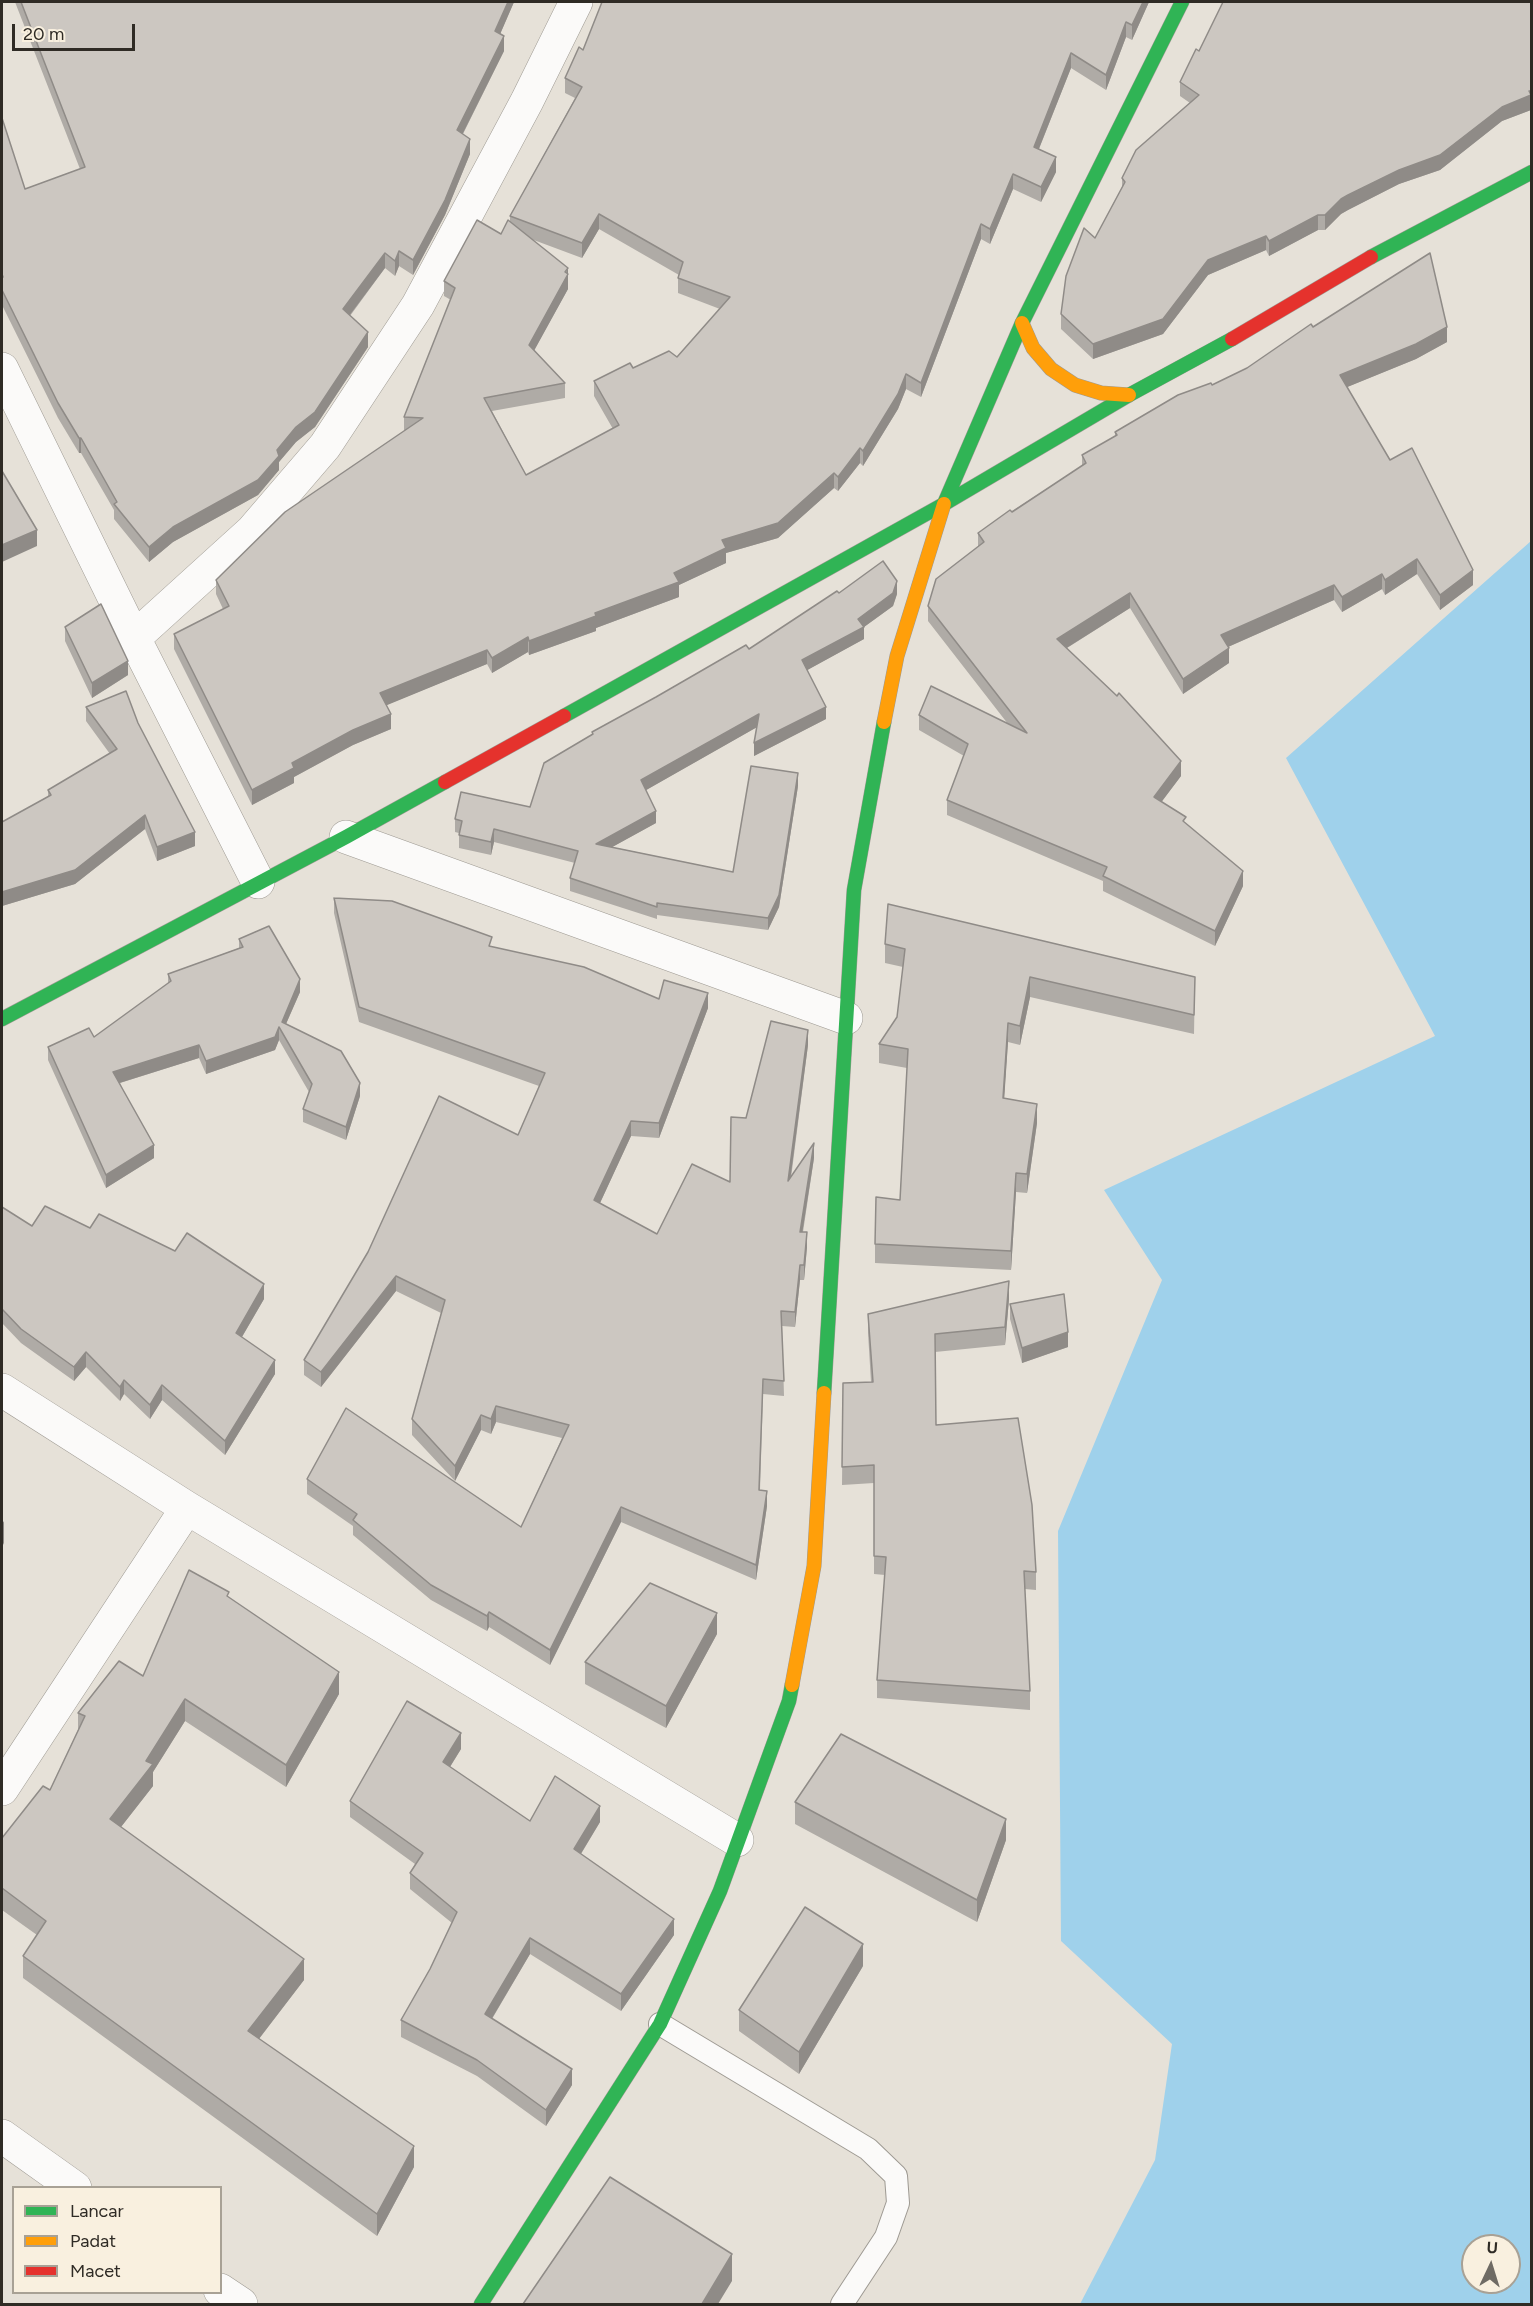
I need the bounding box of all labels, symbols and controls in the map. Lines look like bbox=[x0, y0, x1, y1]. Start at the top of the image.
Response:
scale bar bbox=[15, 12, 138, 50]
text: 20 m bbox=[23, 23, 64, 45]
legend bbox=[12, 2186, 222, 2294]
text: Lancar bbox=[70, 2200, 124, 2222]
text: Padat bbox=[70, 2230, 116, 2252]
north arrow bbox=[1461, 2234, 1521, 2294]
text: U bbox=[1486, 2238, 1498, 2257]
text: Macet bbox=[70, 2260, 121, 2282]

